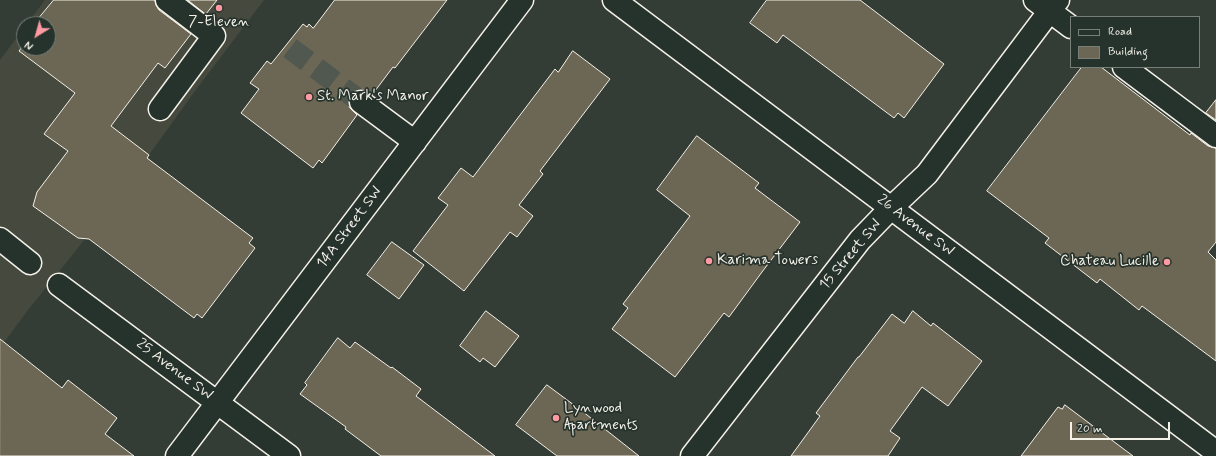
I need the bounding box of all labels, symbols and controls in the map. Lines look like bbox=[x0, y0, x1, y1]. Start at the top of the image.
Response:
marker: 7-Eleven bbox=[214, 3, 224, 13]
place label: 7-Eleven bbox=[188, 14, 250, 32]
north arrow bbox=[16, 16, 56, 56]
legend bbox=[1070, 16, 1200, 68]
text: Road bbox=[1108, 24, 1132, 40]
text: N bbox=[22, 37, 37, 53]
text: Building bbox=[1108, 44, 1148, 60]
place label: St. Mark's Manor bbox=[317, 88, 428, 106]
marker: St. Mark's Manor bbox=[304, 92, 314, 102]
street label: 14A Street SW bbox=[313, 184, 387, 272]
street label: 26 Avenue SW bbox=[873, 191, 957, 261]
street label: 15 Street SW bbox=[816, 216, 886, 294]
place label: Karima Towers bbox=[717, 252, 818, 270]
place label: Chateau Lucille bbox=[1060, 253, 1159, 271]
marker: Karima Towers bbox=[704, 256, 714, 266]
marker: Chateau Lucille bbox=[1162, 257, 1172, 267]
street label: 25 Avenue SW bbox=[132, 335, 216, 405]
place label: Lynwood Apartments bbox=[564, 400, 638, 435]
marker: Lynwood Apartments bbox=[551, 413, 561, 423]
scale bar bbox=[1072, 414, 1172, 440]
text: 20 m bbox=[1077, 421, 1103, 437]

